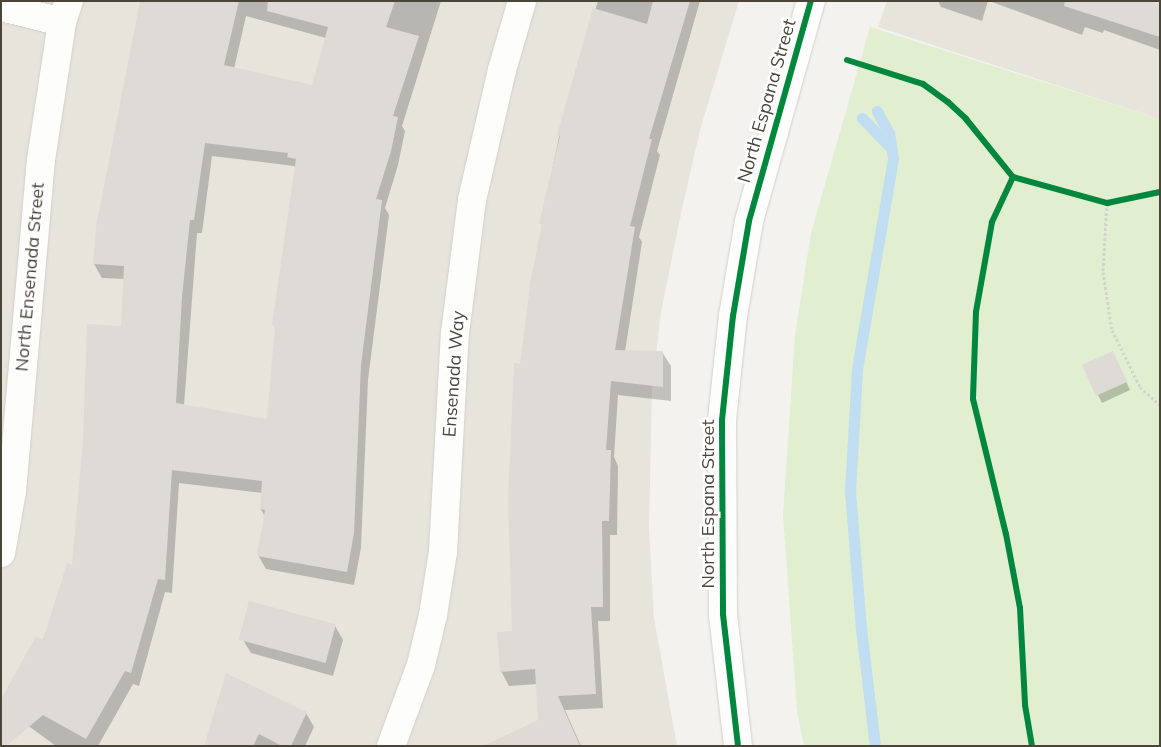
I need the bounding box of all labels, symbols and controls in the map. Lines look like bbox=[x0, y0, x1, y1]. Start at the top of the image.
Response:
street label: North Espana Street bbox=[733, 17, 801, 185]
street label: North Ensenada Street bbox=[11, 182, 49, 372]
street label: Ensenada Way bbox=[439, 310, 469, 438]
street label: North Espana Street bbox=[697, 419, 719, 589]

